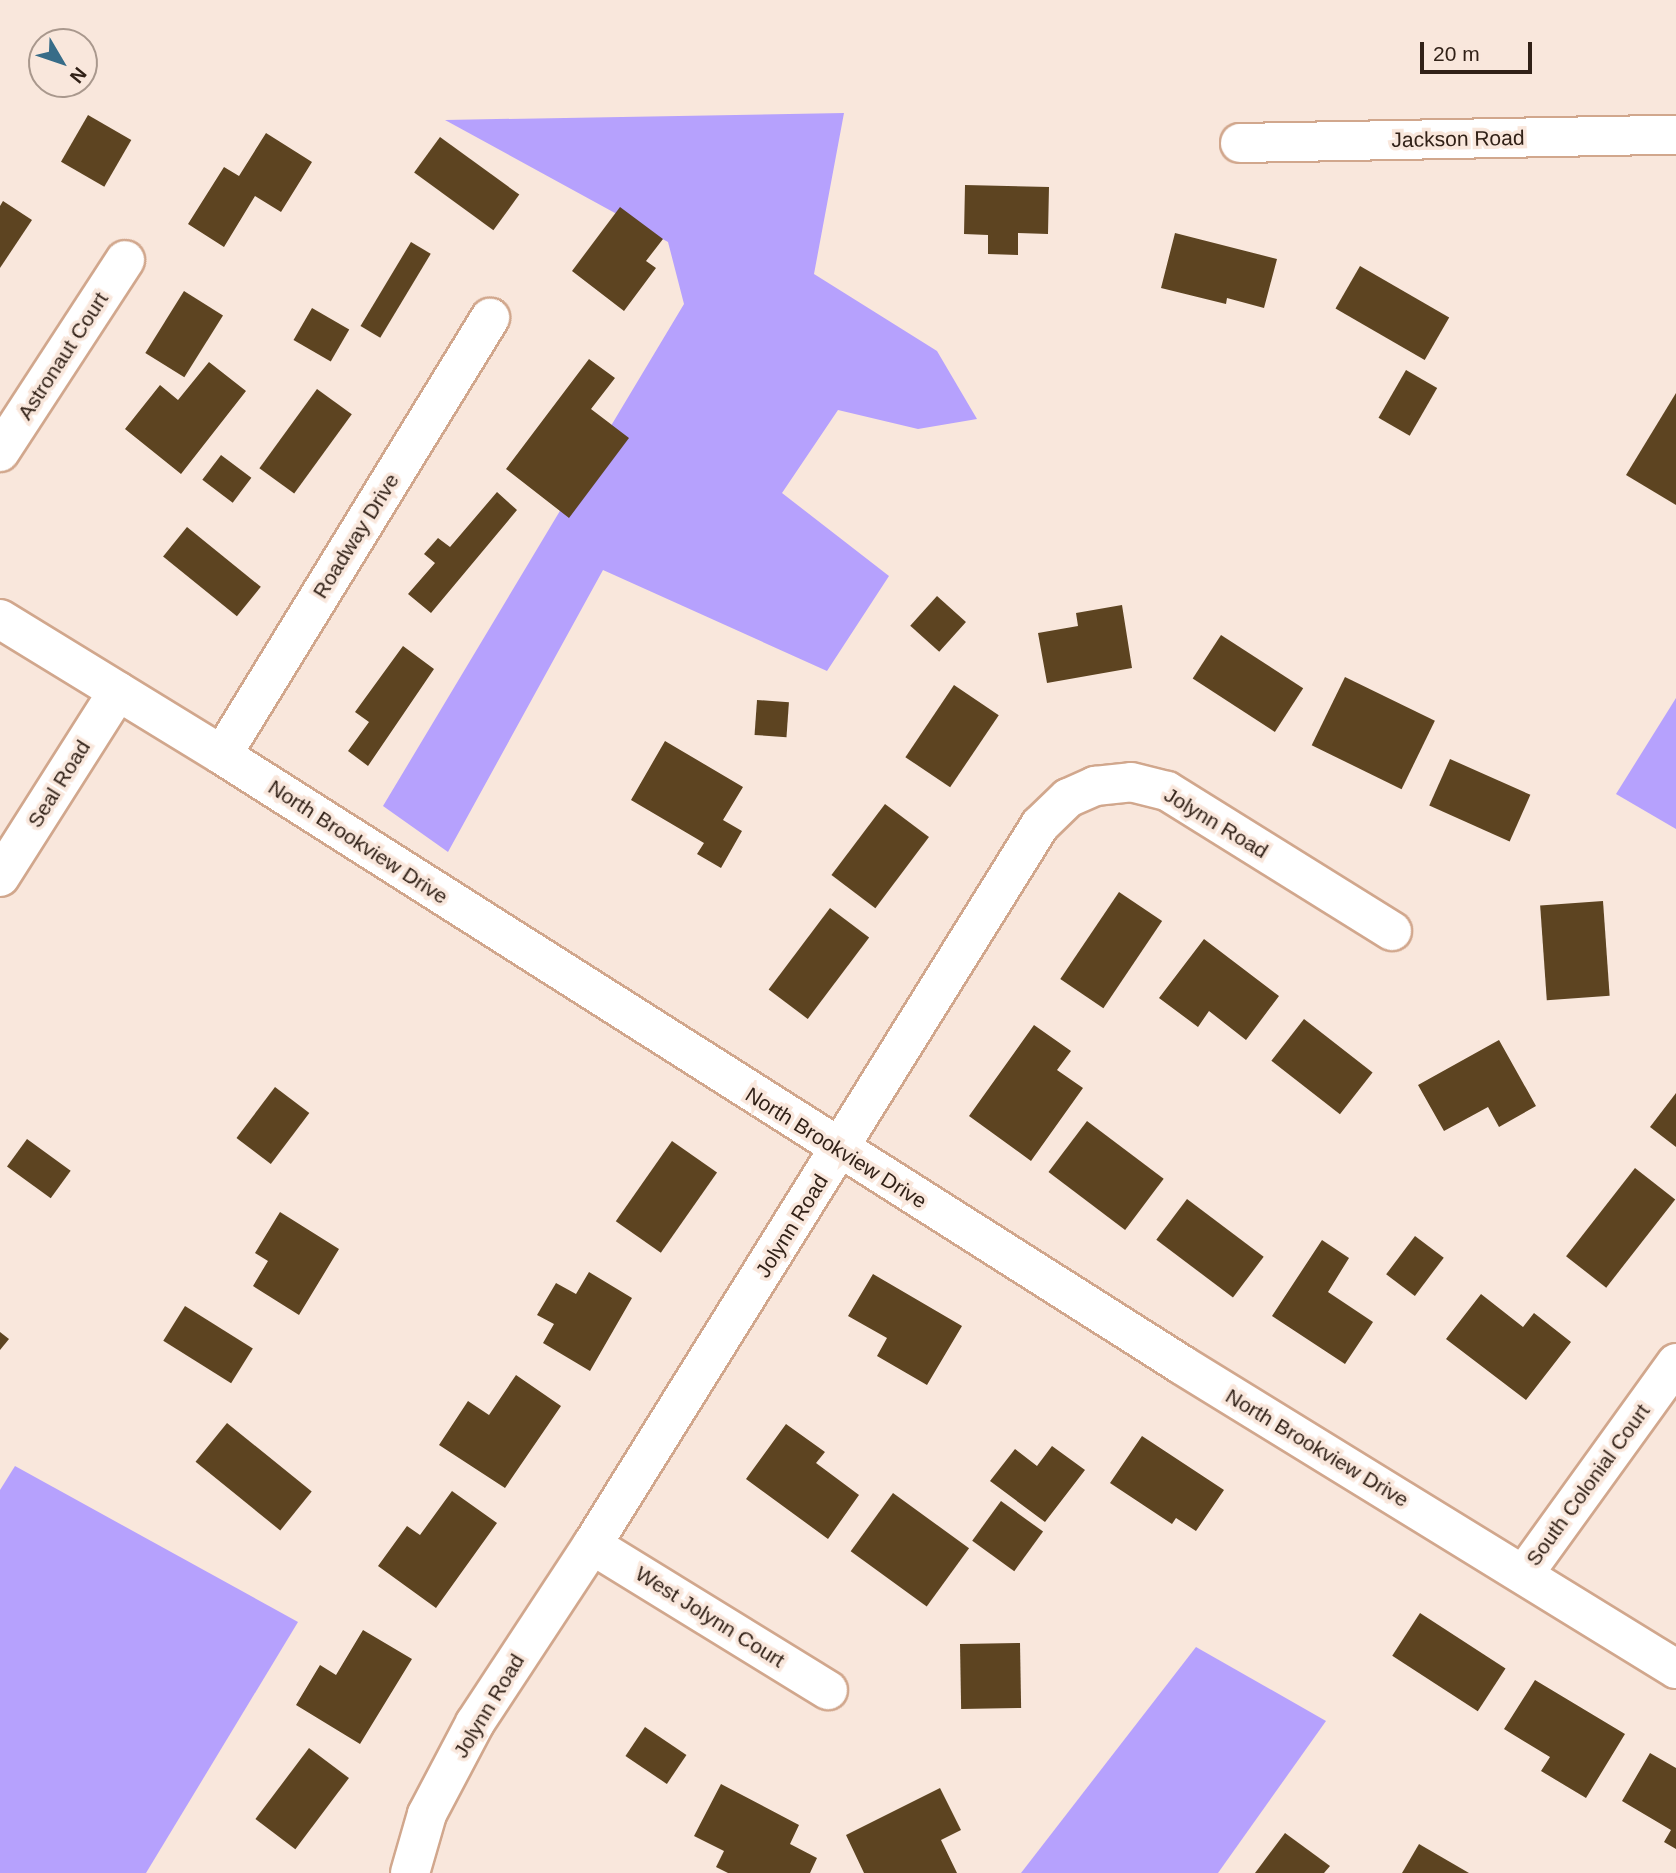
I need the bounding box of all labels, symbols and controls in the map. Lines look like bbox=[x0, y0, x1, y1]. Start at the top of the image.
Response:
north arrow bbox=[28, 28, 98, 98]
scale bar bbox=[1424, 28, 1536, 72]
text: 20 m bbox=[1433, 42, 1480, 65]
text: N bbox=[66, 63, 91, 87]
street label: Jackson Road bbox=[1391, 125, 1525, 153]
street label: Astronaut Court bbox=[12, 287, 114, 425]
street label: Roadway Drive bbox=[308, 469, 404, 603]
street label: Seal Road bbox=[22, 736, 96, 832]
street label: North Brookview Drive bbox=[264, 775, 452, 909]
street label: Jolynn Road bbox=[1159, 782, 1273, 864]
street label: North Brookview Drive bbox=[741, 1082, 931, 1214]
street label: Jolynn Road bbox=[750, 1170, 834, 1282]
street label: North Brookview Drive bbox=[1221, 1383, 1413, 1513]
street label: South Colonial Court bbox=[1521, 1399, 1655, 1571]
street label: West Jolynn Court bbox=[631, 1561, 789, 1673]
street label: Jolynn Road bbox=[448, 1649, 530, 1763]

